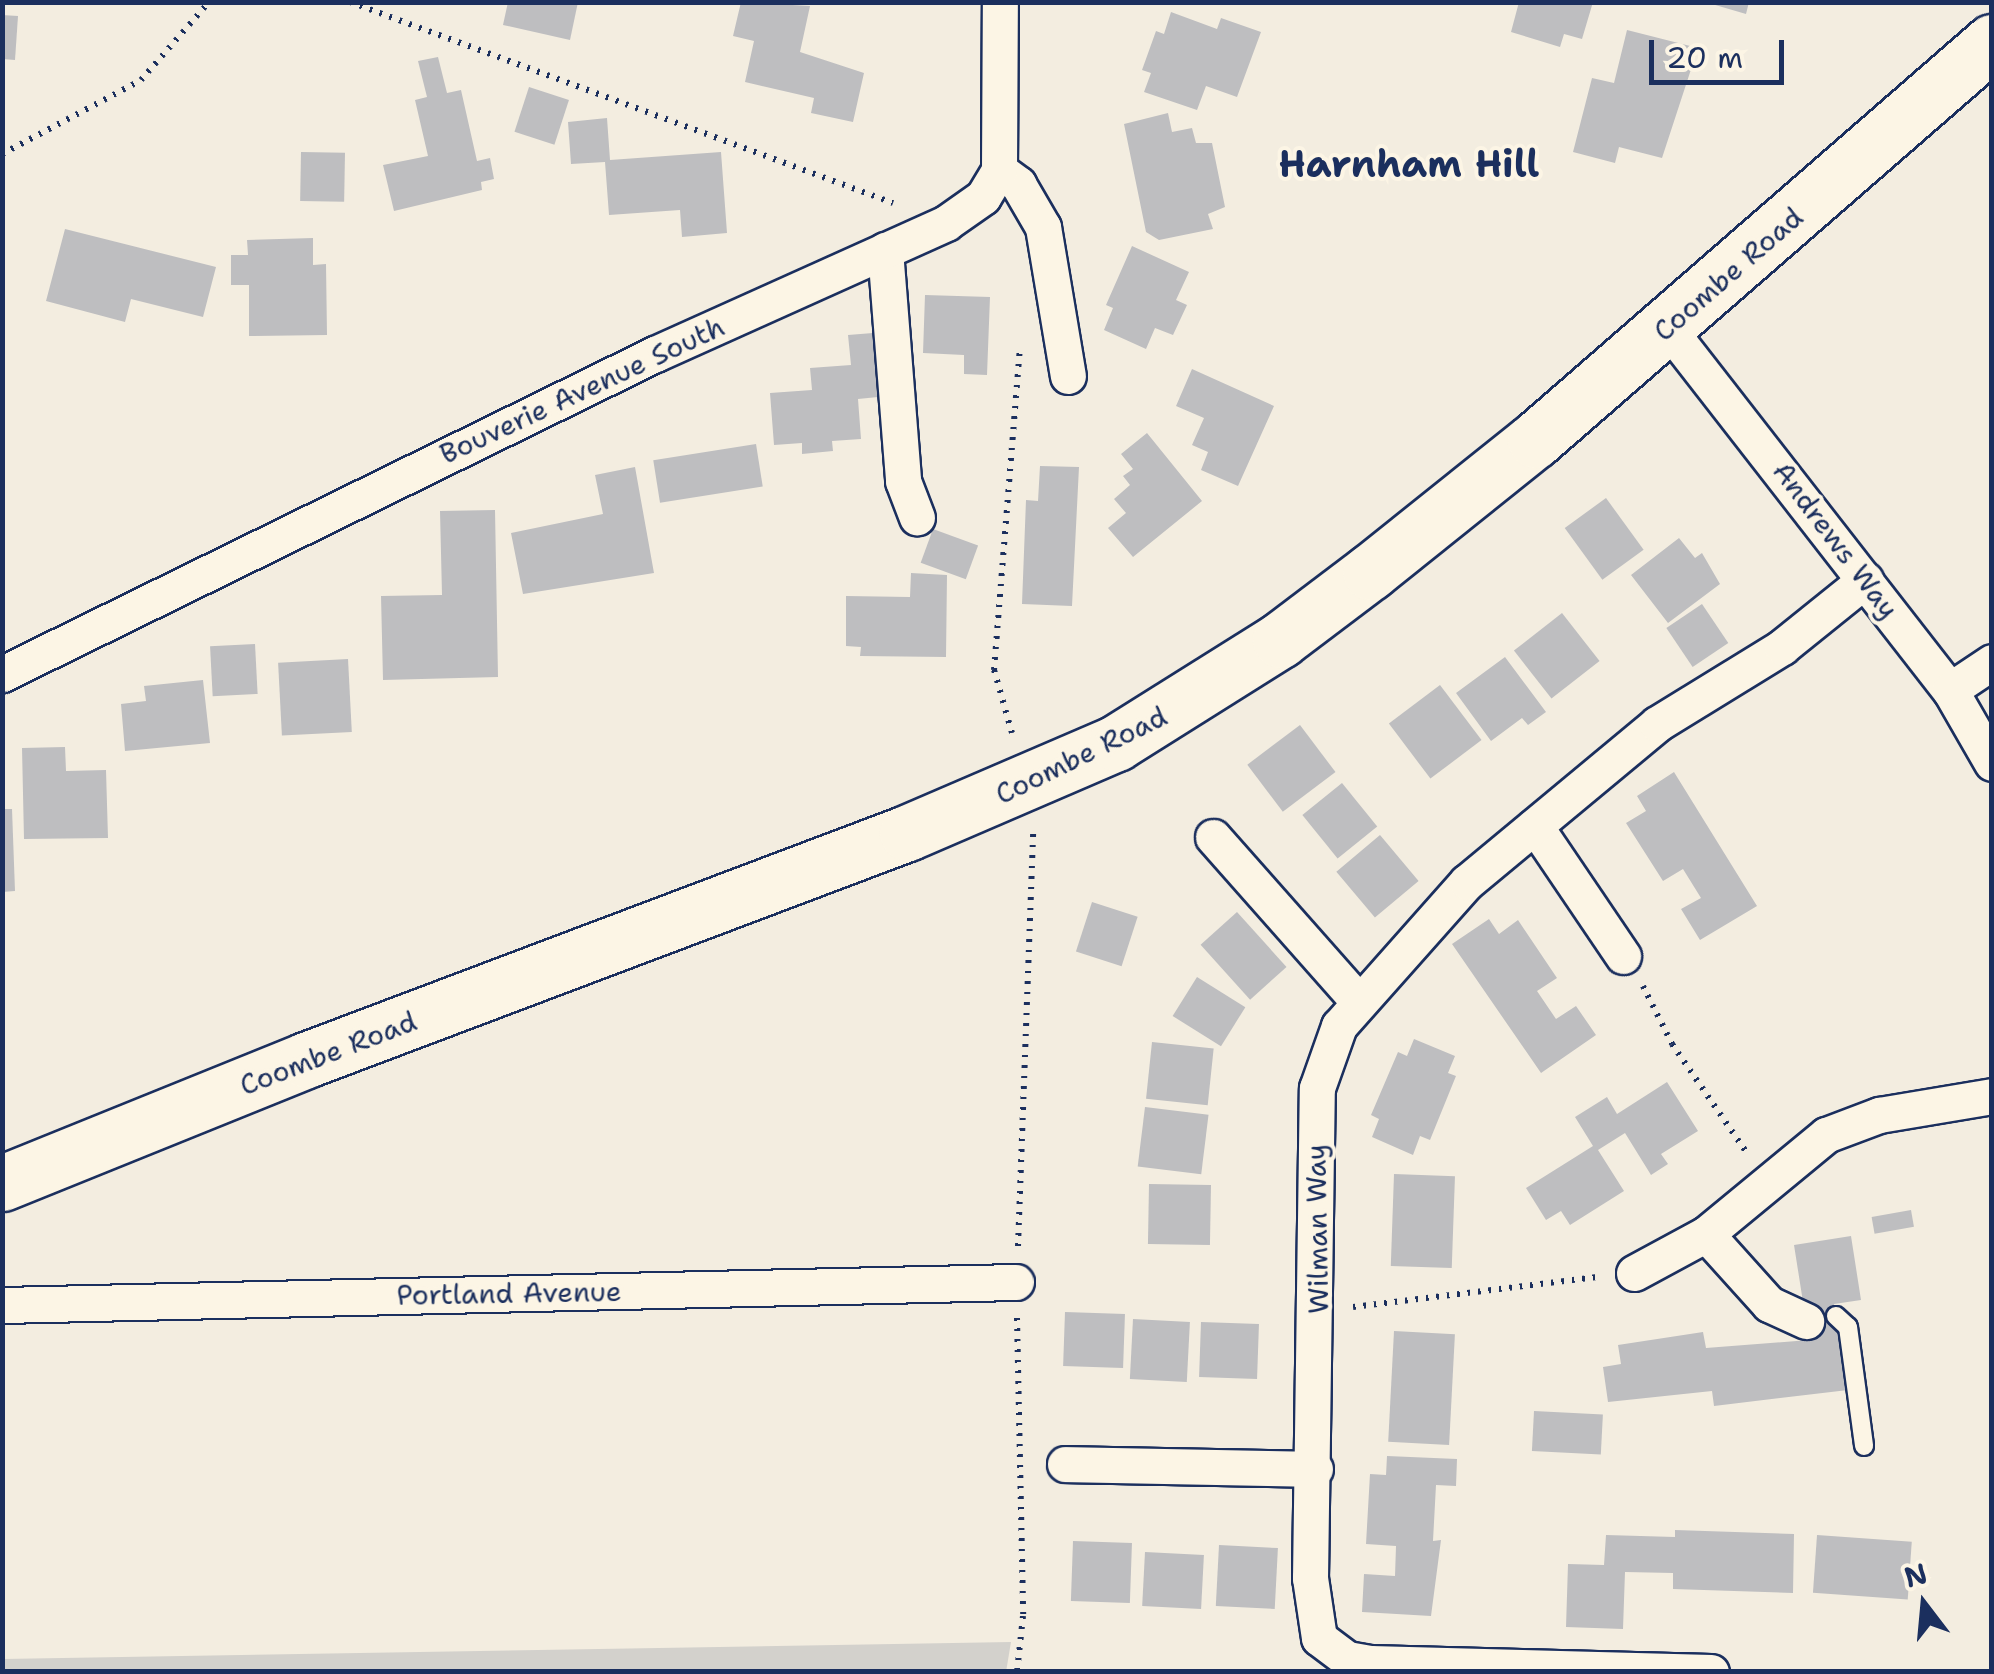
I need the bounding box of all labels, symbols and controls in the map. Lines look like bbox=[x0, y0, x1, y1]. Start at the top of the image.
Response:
scale bar bbox=[1654, 20, 1789, 82]
text: 20 m bbox=[1666, 37, 1743, 78]
district label: Harnham Hill bbox=[1278, 141, 1540, 187]
street label: Coombe Road bbox=[1647, 200, 1809, 348]
street label: Bouverie Avenue South bbox=[434, 309, 730, 471]
street label: Andrews Way bbox=[1766, 455, 1906, 625]
street label: Coombe Road bbox=[990, 699, 1172, 811]
street label: Coombe Road bbox=[235, 1004, 421, 1102]
street label: Wilman Way bbox=[1299, 1144, 1335, 1314]
street label: Portland Avenue bbox=[396, 1274, 622, 1312]
north arrow bbox=[1874, 1554, 1974, 1654]
text: N bbox=[1900, 1554, 1932, 1596]

